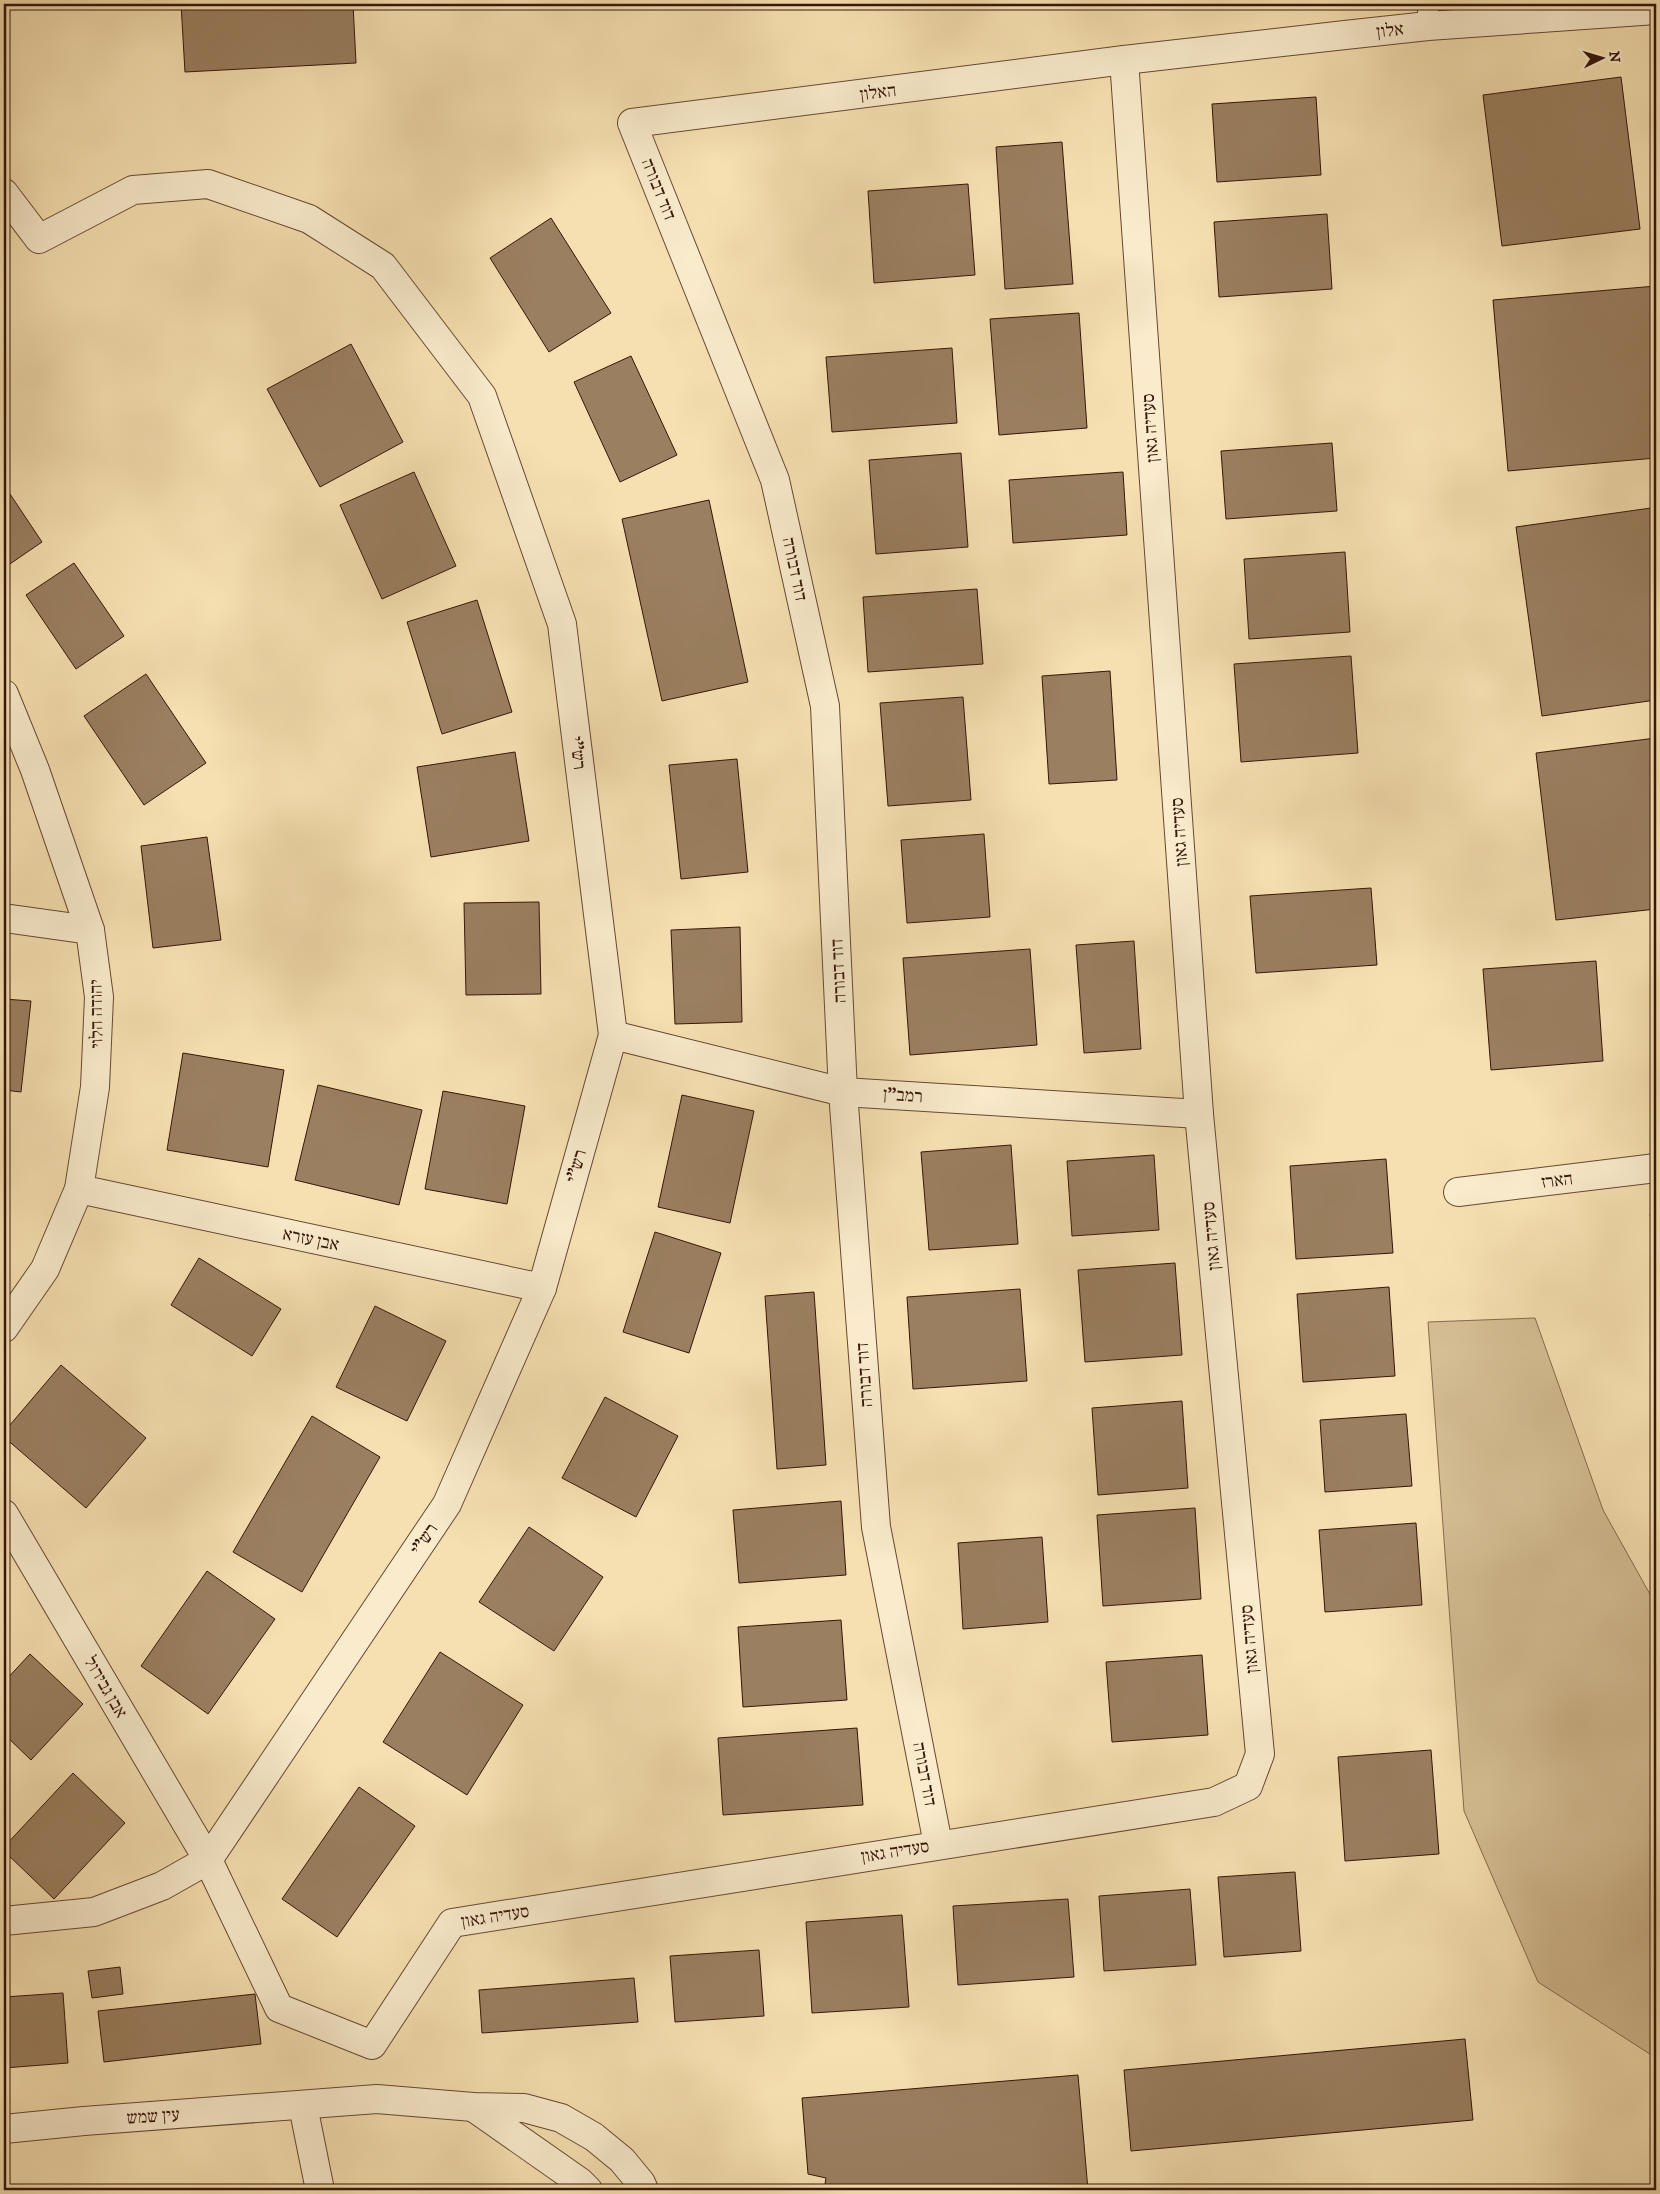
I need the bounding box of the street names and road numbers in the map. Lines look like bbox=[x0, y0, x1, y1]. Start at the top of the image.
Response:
street label: אלון bbox=[1375, 19, 1405, 43]
street label: האלון bbox=[859, 80, 898, 106]
street label: דוד דבורה bbox=[636, 155, 680, 224]
street label: סעדיה גאון bbox=[1138, 393, 1164, 463]
street label: דוד דבורה bbox=[777, 535, 812, 603]
street label: רש"י bbox=[564, 735, 590, 771]
street label: סעדיה גאון bbox=[1167, 797, 1193, 867]
street label: דוד דבורה bbox=[826, 938, 852, 1004]
street label: יהודה הלוי bbox=[85, 979, 109, 1049]
street label: רמב"ן bbox=[882, 1084, 924, 1108]
street label: רש"י bbox=[562, 1147, 592, 1185]
street label: הארז bbox=[1540, 1168, 1574, 1194]
street label: סעדיה גאון bbox=[1198, 1201, 1226, 1271]
street label: אבן עזרא bbox=[280, 1223, 341, 1257]
street label: דוד דבורה bbox=[852, 1342, 878, 1408]
street label: רש"י bbox=[406, 1520, 443, 1560]
street label: סעדיה גאון bbox=[1236, 1604, 1264, 1674]
street label: אבן גבירול bbox=[79, 1653, 132, 1722]
street label: דוד דבורה bbox=[907, 1740, 941, 1808]
street label: סעדיה גאון bbox=[859, 1836, 931, 1868]
street label: סעדיה גאון bbox=[459, 1901, 531, 1933]
street label: עין שמש bbox=[126, 2104, 180, 2130]

